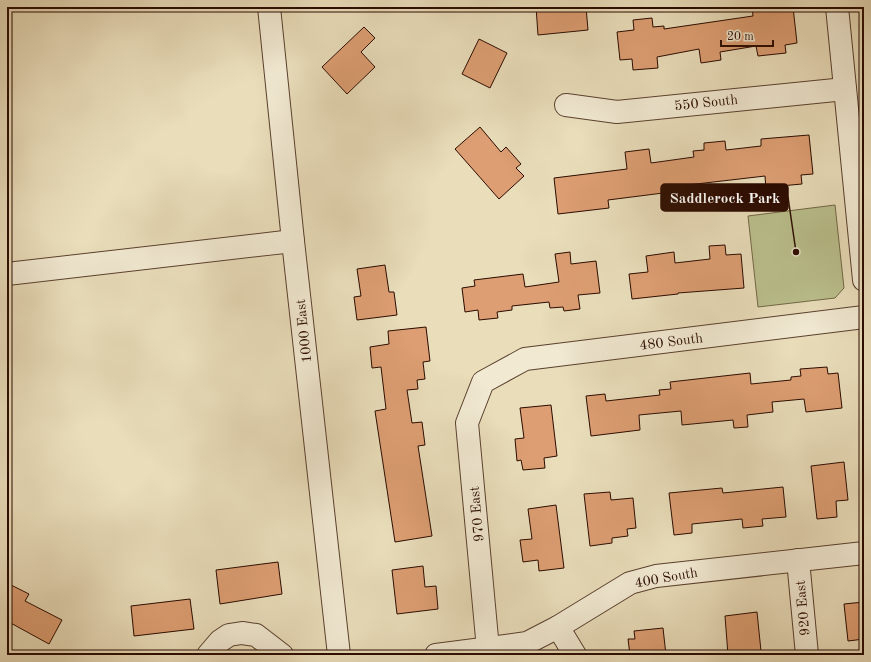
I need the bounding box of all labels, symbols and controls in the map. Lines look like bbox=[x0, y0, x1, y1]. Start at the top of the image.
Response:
scale bar bbox=[721, 22, 773, 48]
text: 20 m bbox=[727, 31, 754, 43]
street label: 550 South bbox=[674, 93, 739, 113]
callout: Saddlerock Park bbox=[661, 184, 788, 211]
text: Saddlerock Park bbox=[670, 192, 781, 207]
street label: 1000 East bbox=[294, 298, 314, 363]
street label: 480 South bbox=[639, 331, 704, 353]
street label: 970 East bbox=[468, 485, 486, 542]
street label: 400 South bbox=[633, 565, 699, 590]
street label: 920 East bbox=[794, 579, 812, 636]

